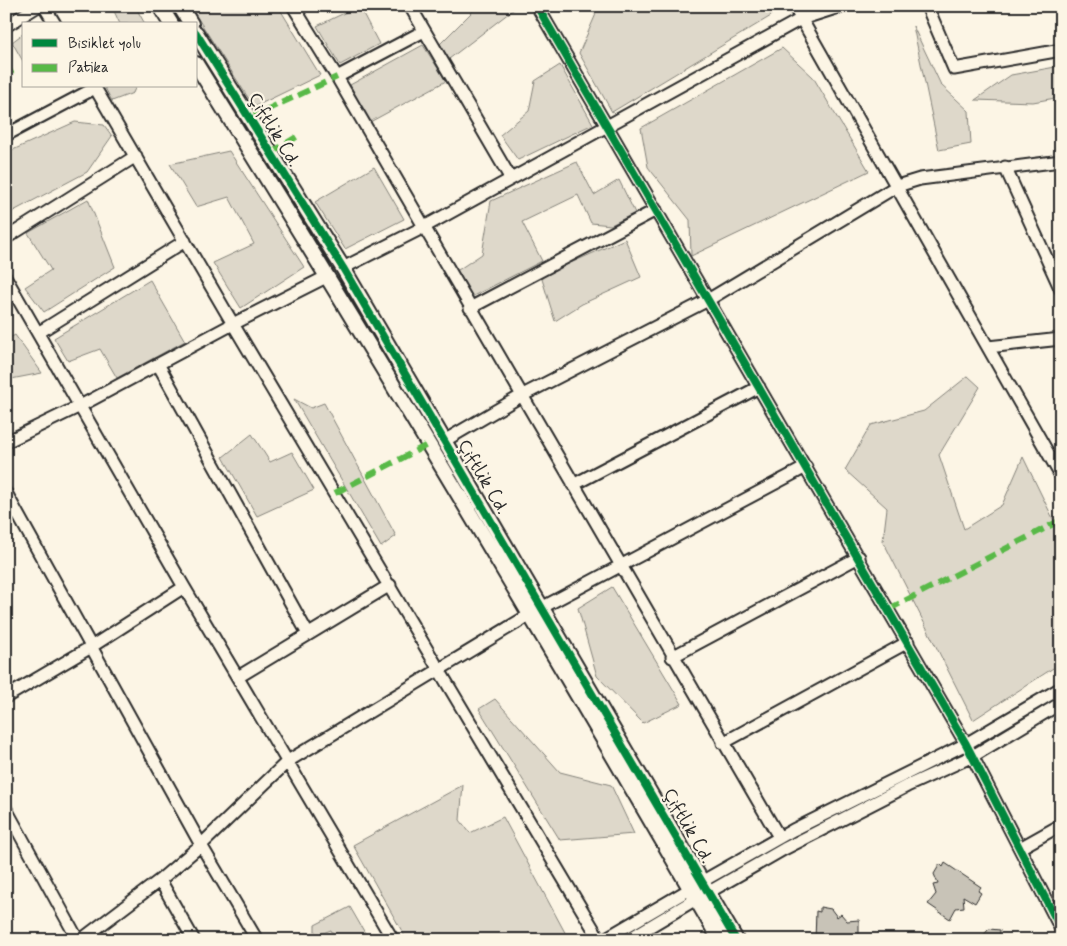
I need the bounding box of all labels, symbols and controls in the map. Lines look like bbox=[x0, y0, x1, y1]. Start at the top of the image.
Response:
legend bbox=[22, 22, 198, 88]
text: Bisiklet yolu bbox=[68, 34, 141, 54]
text: Patika bbox=[68, 58, 109, 78]
street label: Çiftlik Cd. bbox=[241, 88, 306, 172]
street label: Çiftlik Cd. bbox=[451, 435, 515, 519]
street label: Çiftlik Cd. bbox=[656, 784, 719, 868]

